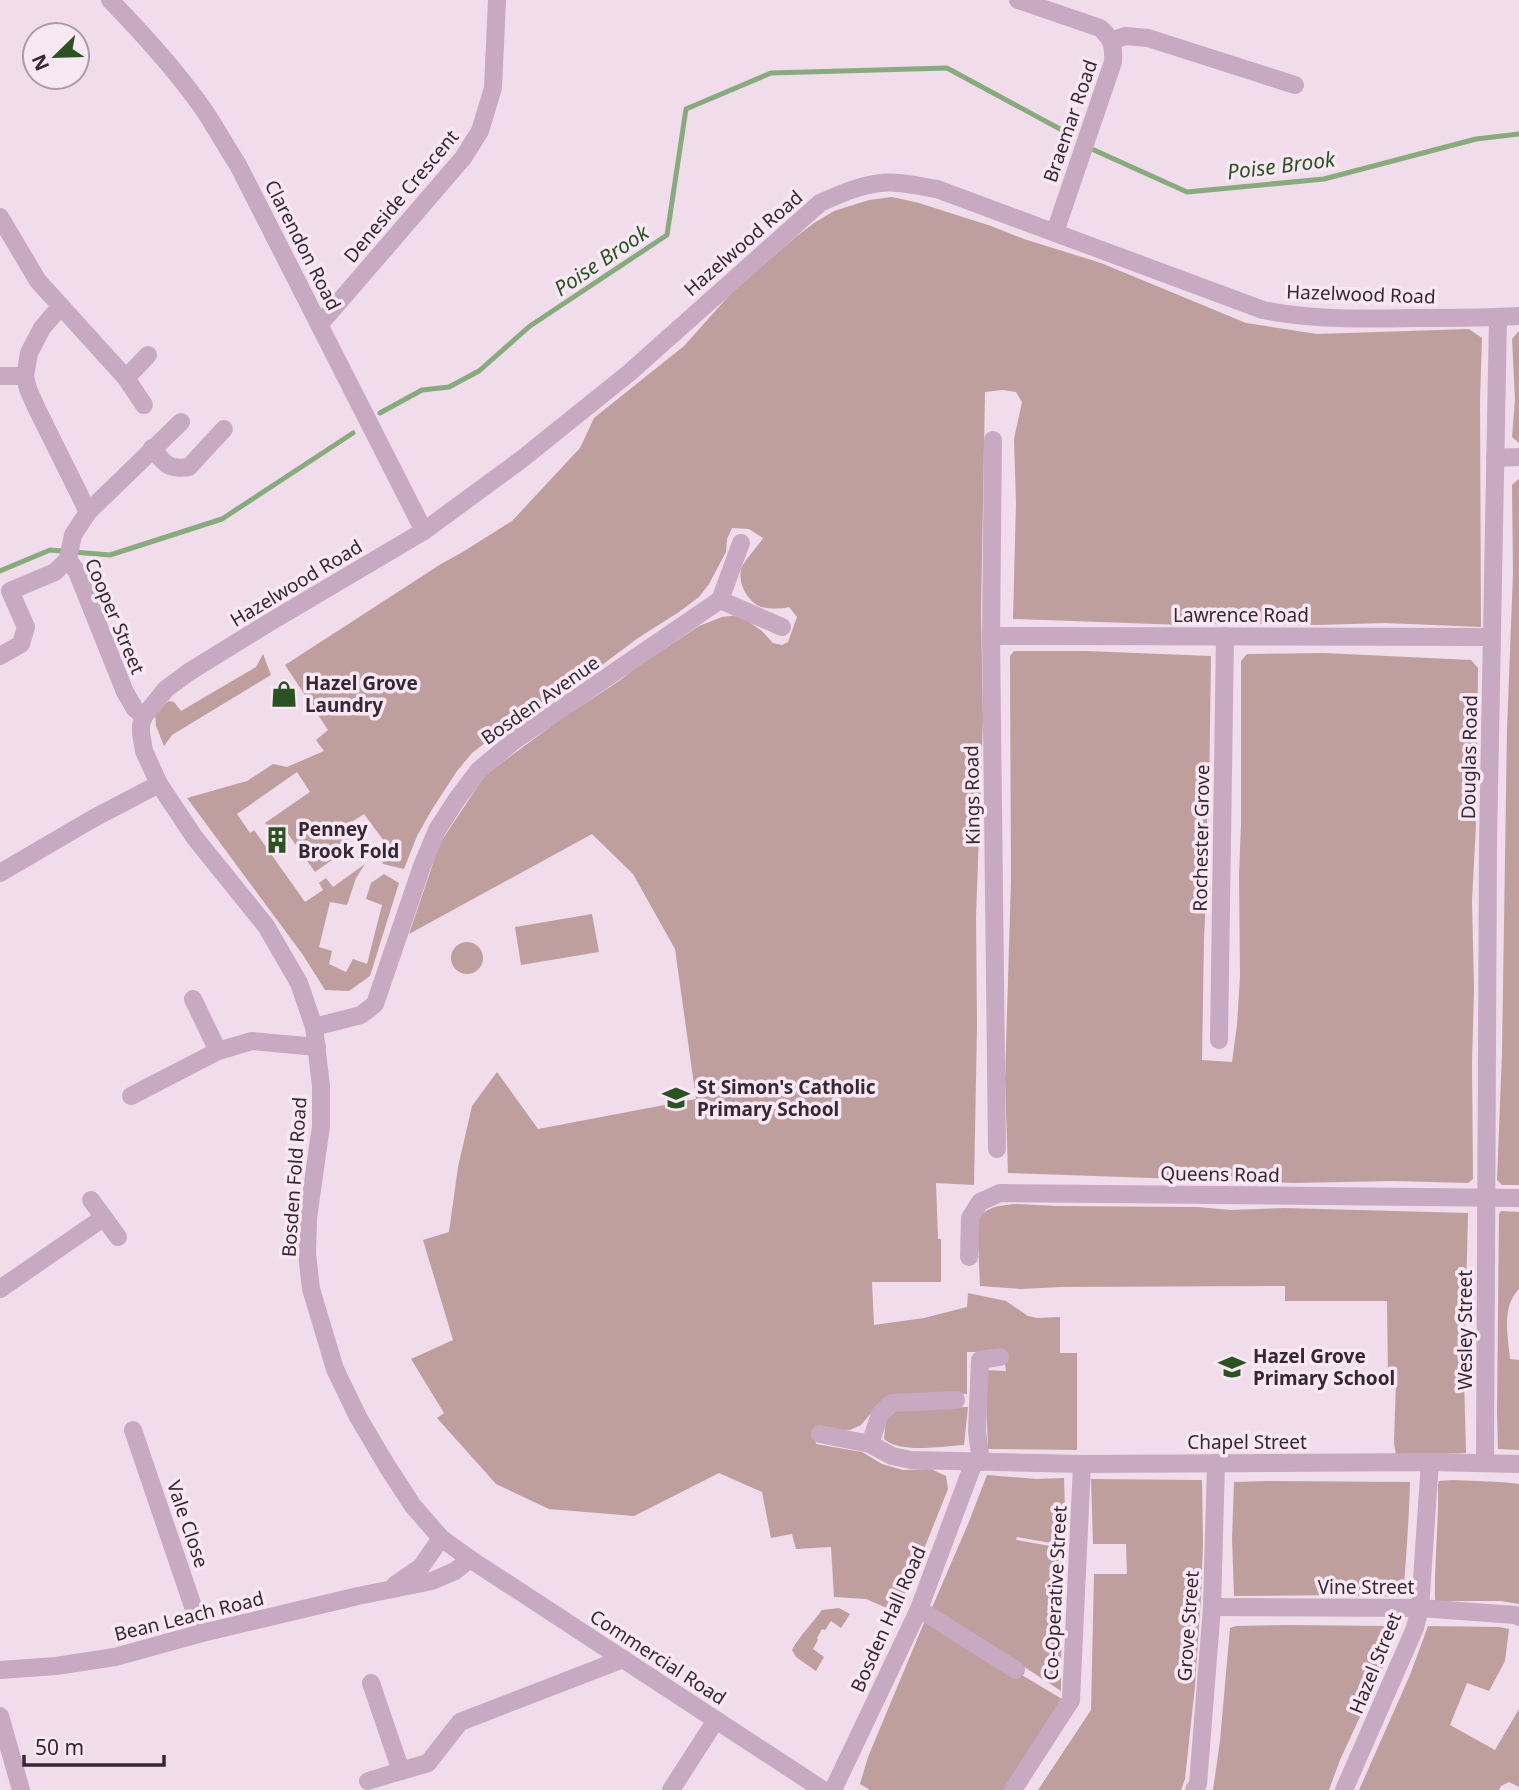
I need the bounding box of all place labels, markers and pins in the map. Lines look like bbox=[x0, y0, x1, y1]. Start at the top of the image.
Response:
place label: Hazel Grove Laundry bbox=[305, 670, 418, 718]
shop icon: Hazel Grove Laundry bbox=[269, 679, 299, 709]
place label: Penney Brook Fold bbox=[298, 816, 399, 864]
building icon: Penney Brook Fold bbox=[262, 825, 292, 855]
place label: St Simon's Catholic Primary School bbox=[697, 1074, 876, 1122]
school or university icon: St Simon's Catholic Primary School bbox=[661, 1083, 691, 1113]
place label: Hazel Grove Primary School bbox=[1253, 1343, 1395, 1391]
school or university icon: Hazel Grove Primary School bbox=[1217, 1352, 1247, 1382]

